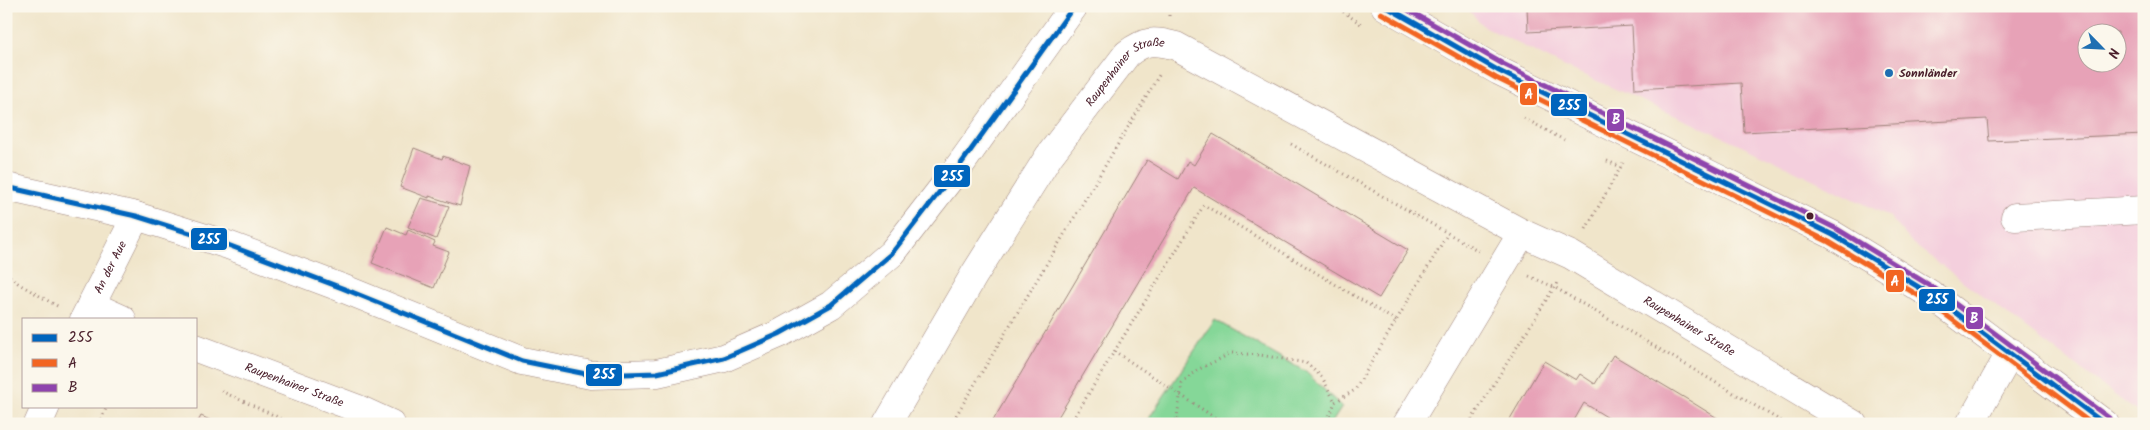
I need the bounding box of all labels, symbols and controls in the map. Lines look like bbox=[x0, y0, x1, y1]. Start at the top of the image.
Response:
north arrow bbox=[2078, 22, 2128, 72]
street label: Raupenhainer Straße bbox=[1081, 33, 1167, 111]
text: N bbox=[2101, 44, 2125, 62]
place label: Sonnländer bbox=[1899, 64, 1958, 83]
marker: Sonnländer bbox=[1883, 67, 1895, 79]
line badge: A bbox=[1519, 82, 1538, 106]
text: A bbox=[1525, 84, 1534, 106]
line badge: 255 bbox=[1550, 93, 1588, 117]
text: 255 bbox=[1558, 95, 1582, 117]
line badge: B bbox=[1606, 108, 1625, 132]
text: B bbox=[1612, 109, 1620, 131]
line badge: 255 bbox=[933, 164, 971, 188]
text: 255 bbox=[941, 166, 965, 188]
unlabelled marker bbox=[1805, 211, 1815, 221]
line badge: 255 bbox=[190, 227, 228, 251]
text: 255 bbox=[198, 229, 222, 251]
street label: An der Aue bbox=[89, 237, 132, 297]
line badge: A bbox=[1885, 269, 1905, 293]
text: A bbox=[1891, 271, 1900, 293]
line badge: 255 bbox=[1918, 288, 1956, 312]
text: 255 bbox=[1926, 289, 1950, 311]
street label: Raupenhainer Straße bbox=[1640, 291, 1740, 361]
line badge: B bbox=[1965, 306, 1984, 330]
text: B bbox=[1970, 308, 1978, 330]
legend bbox=[22, 318, 198, 408]
text: 255 bbox=[68, 326, 94, 350]
text: A bbox=[68, 352, 77, 376]
street label: Raupenhainer Straße bbox=[242, 358, 347, 412]
line badge: 255 bbox=[585, 363, 623, 387]
text: 255 bbox=[593, 364, 617, 386]
text: B bbox=[68, 376, 78, 400]

